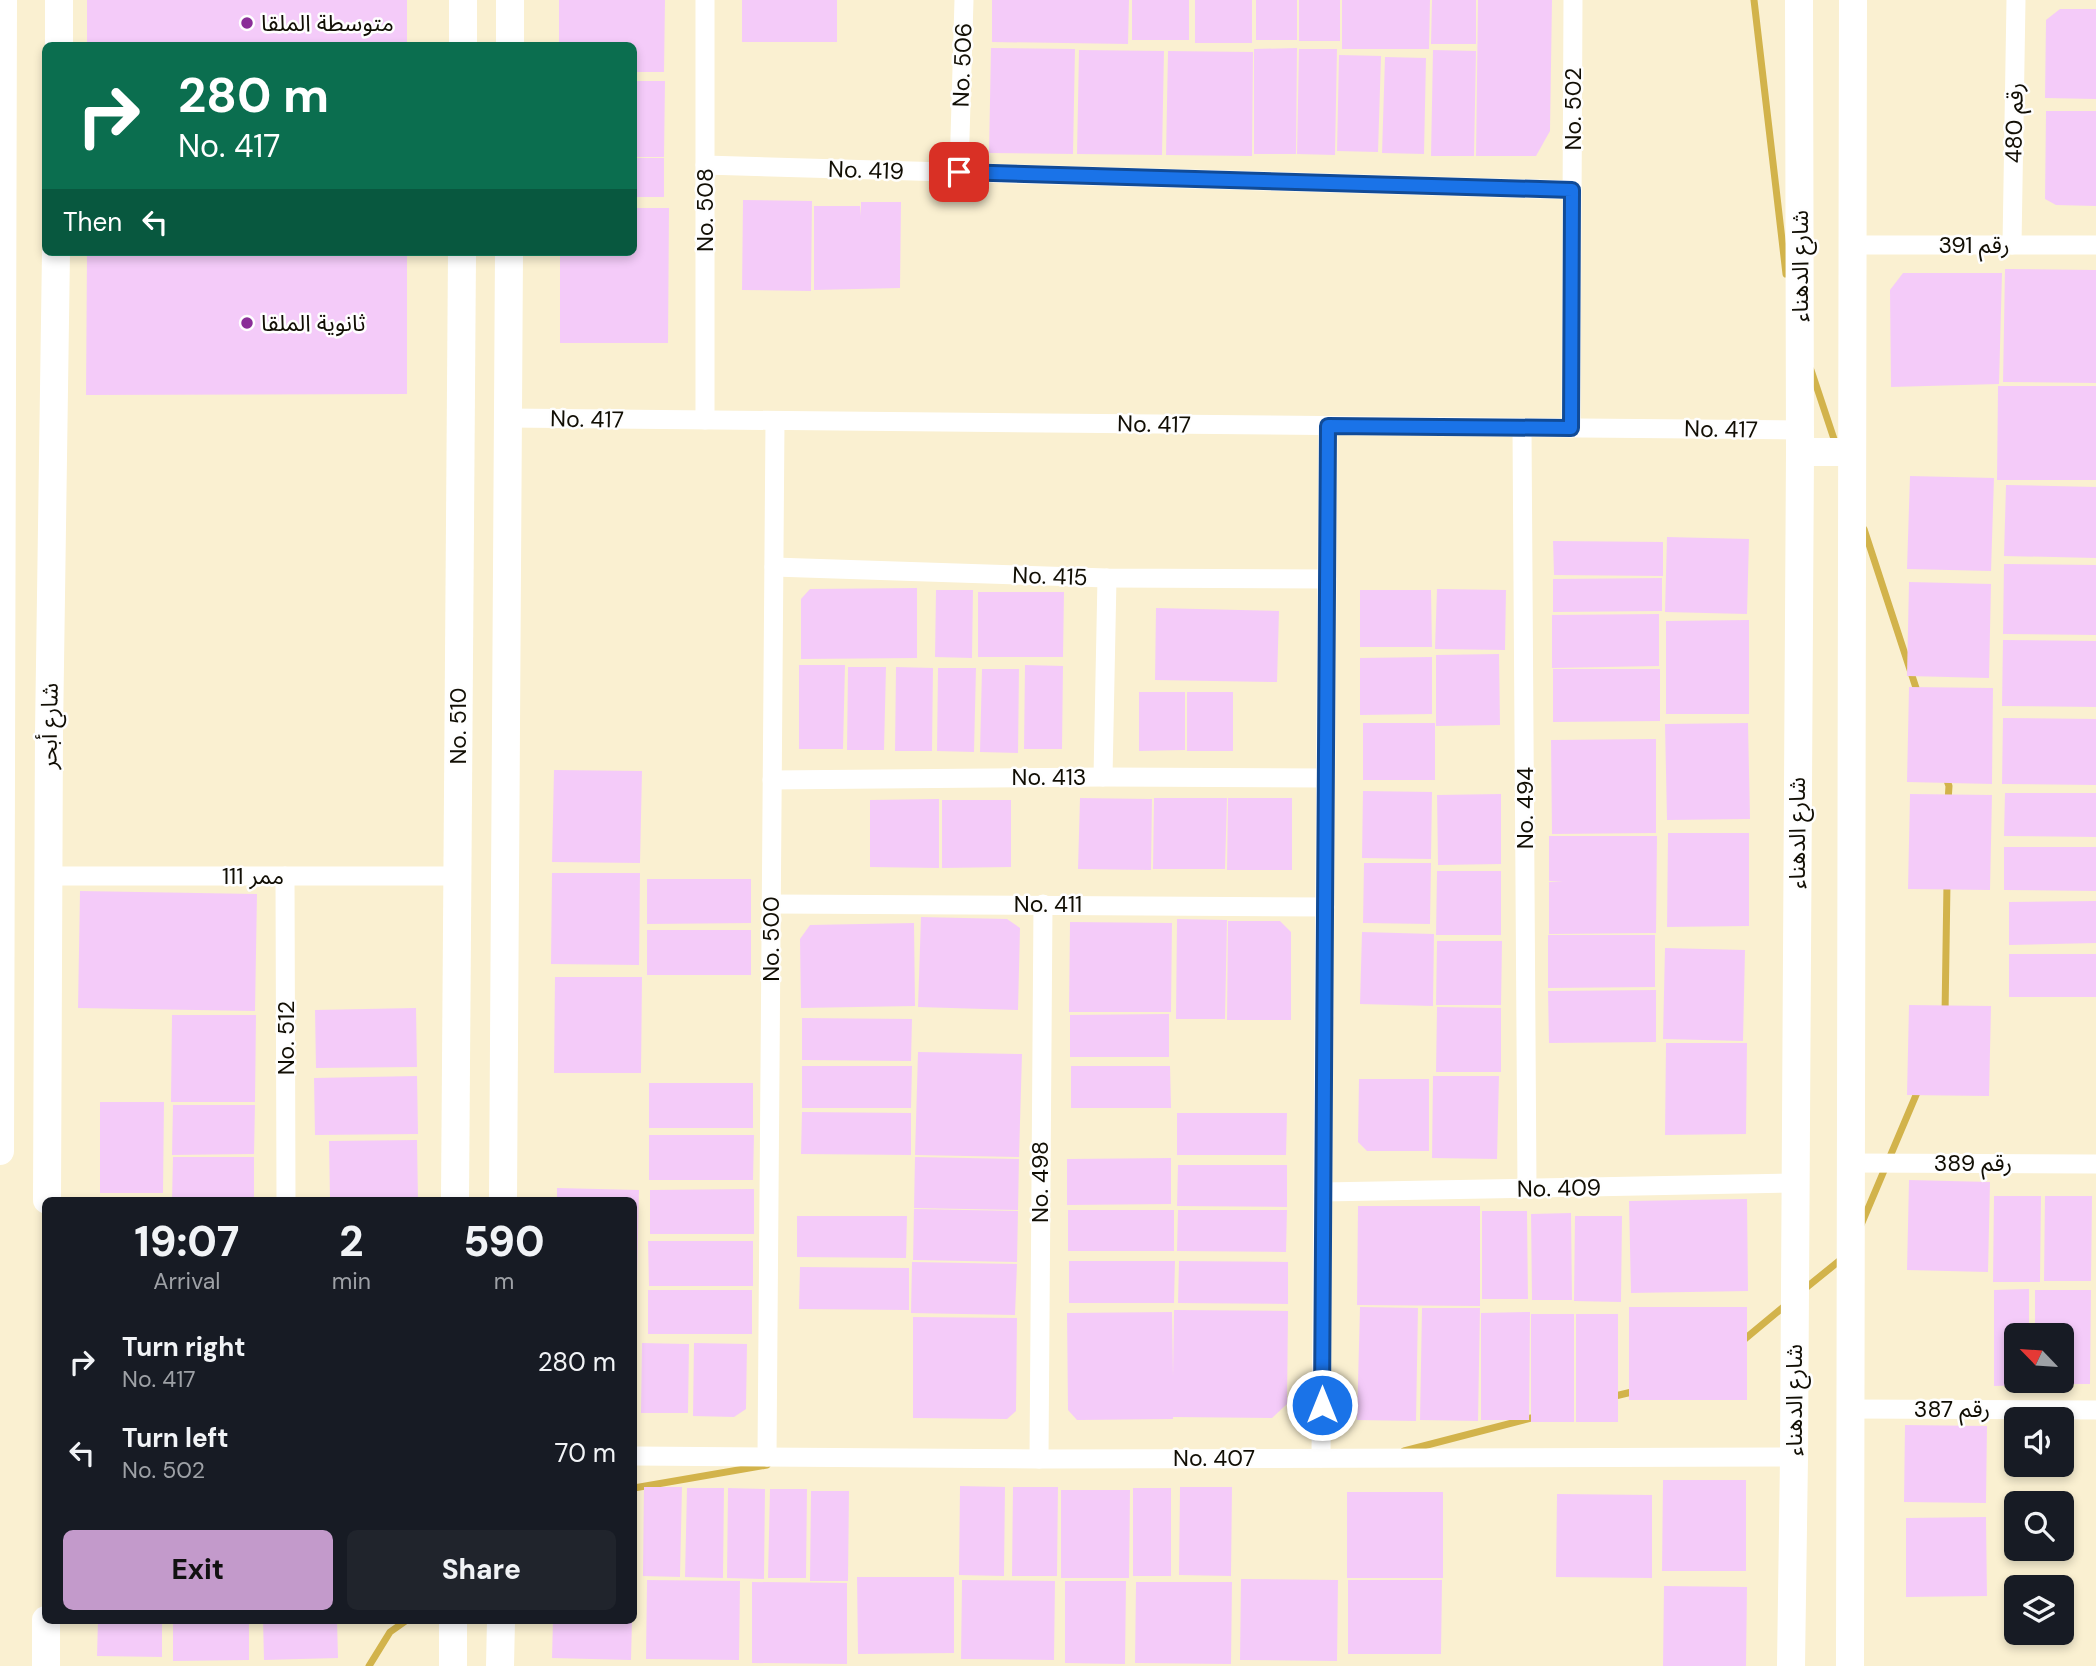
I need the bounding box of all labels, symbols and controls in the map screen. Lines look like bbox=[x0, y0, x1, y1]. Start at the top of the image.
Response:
place label: متوسطة الملقا bbox=[261, 8, 394, 38]
marker: متوسطة الملقا bbox=[239, 15, 255, 31]
street label: No. 506 bbox=[946, 22, 978, 108]
text: 280 m bbox=[178, 63, 329, 127]
street label: No. 502 bbox=[1558, 68, 1588, 150]
icon: right bbox=[63, 70, 154, 161]
street label: رقم 480 bbox=[1998, 82, 2032, 164]
text: No. 417 bbox=[178, 125, 280, 167]
pin bbox=[929, 142, 989, 202]
icon: arrive bbox=[940, 153, 978, 191]
street label: No. 419 bbox=[828, 154, 904, 186]
street label: No. 508 bbox=[690, 168, 720, 252]
icon: left bbox=[136, 203, 174, 241]
text: Then bbox=[63, 205, 122, 239]
street label: شارع الدهناء bbox=[1785, 210, 1817, 322]
street label: رقم 391 bbox=[1938, 230, 2010, 262]
place label: ثانوية الملقا bbox=[261, 308, 366, 338]
marker: ثانوية الملقا bbox=[239, 315, 255, 331]
street label: No. 417 bbox=[550, 403, 624, 435]
street label: No. 417 bbox=[1117, 408, 1191, 440]
street label: No. 417 bbox=[1684, 413, 1758, 445]
street label: No. 415 bbox=[1012, 560, 1088, 592]
street label: شارع أبحر bbox=[33, 683, 67, 770]
street label: No. 510 bbox=[443, 687, 473, 765]
street label: No. 413 bbox=[1012, 762, 1086, 792]
street label: No. 494 bbox=[1510, 767, 1540, 849]
street label: شارع الدهناء bbox=[1782, 777, 1814, 889]
street label: ممر 111 bbox=[222, 861, 284, 891]
street label: No. 411 bbox=[1014, 889, 1082, 919]
street label: No. 500 bbox=[756, 896, 786, 982]
street label: No. 512 bbox=[271, 1001, 301, 1075]
street label: No. 498 bbox=[1025, 1141, 1055, 1223]
street label: رقم 389 bbox=[1934, 1148, 2012, 1180]
street label: No. 409 bbox=[1517, 1172, 1601, 1204]
text: 19:07 bbox=[134, 1214, 239, 1269]
text: 2 bbox=[339, 1214, 363, 1269]
text: 590 bbox=[463, 1214, 545, 1269]
text: Arrival bbox=[153, 1266, 220, 1296]
text: min bbox=[332, 1266, 371, 1296]
text: m bbox=[494, 1266, 514, 1296]
north arrow bbox=[2004, 1323, 2074, 1393]
map controls bbox=[2004, 1323, 2074, 1645]
text: Turn right bbox=[122, 1330, 246, 1364]
icon: right bbox=[63, 1343, 101, 1381]
street label: شارع الدهناء bbox=[1779, 1344, 1811, 1456]
text: 280 m bbox=[538, 1345, 616, 1379]
text: No. 417 bbox=[122, 1364, 196, 1394]
position arrow bbox=[1285, 1368, 1359, 1442]
street label: رقم 387 bbox=[1914, 1394, 1990, 1426]
button: sound bbox=[2004, 1407, 2074, 1477]
text: Turn left bbox=[122, 1421, 229, 1455]
icon: left bbox=[63, 1434, 101, 1472]
text: 70 m bbox=[555, 1436, 616, 1470]
street label: No. 407 bbox=[1173, 1443, 1255, 1473]
text: No. 502 bbox=[122, 1455, 205, 1485]
button: search bbox=[2004, 1491, 2074, 1561]
button: Exit bbox=[63, 1530, 333, 1610]
button: Share bbox=[347, 1530, 616, 1610]
button: layers bbox=[2004, 1575, 2074, 1645]

